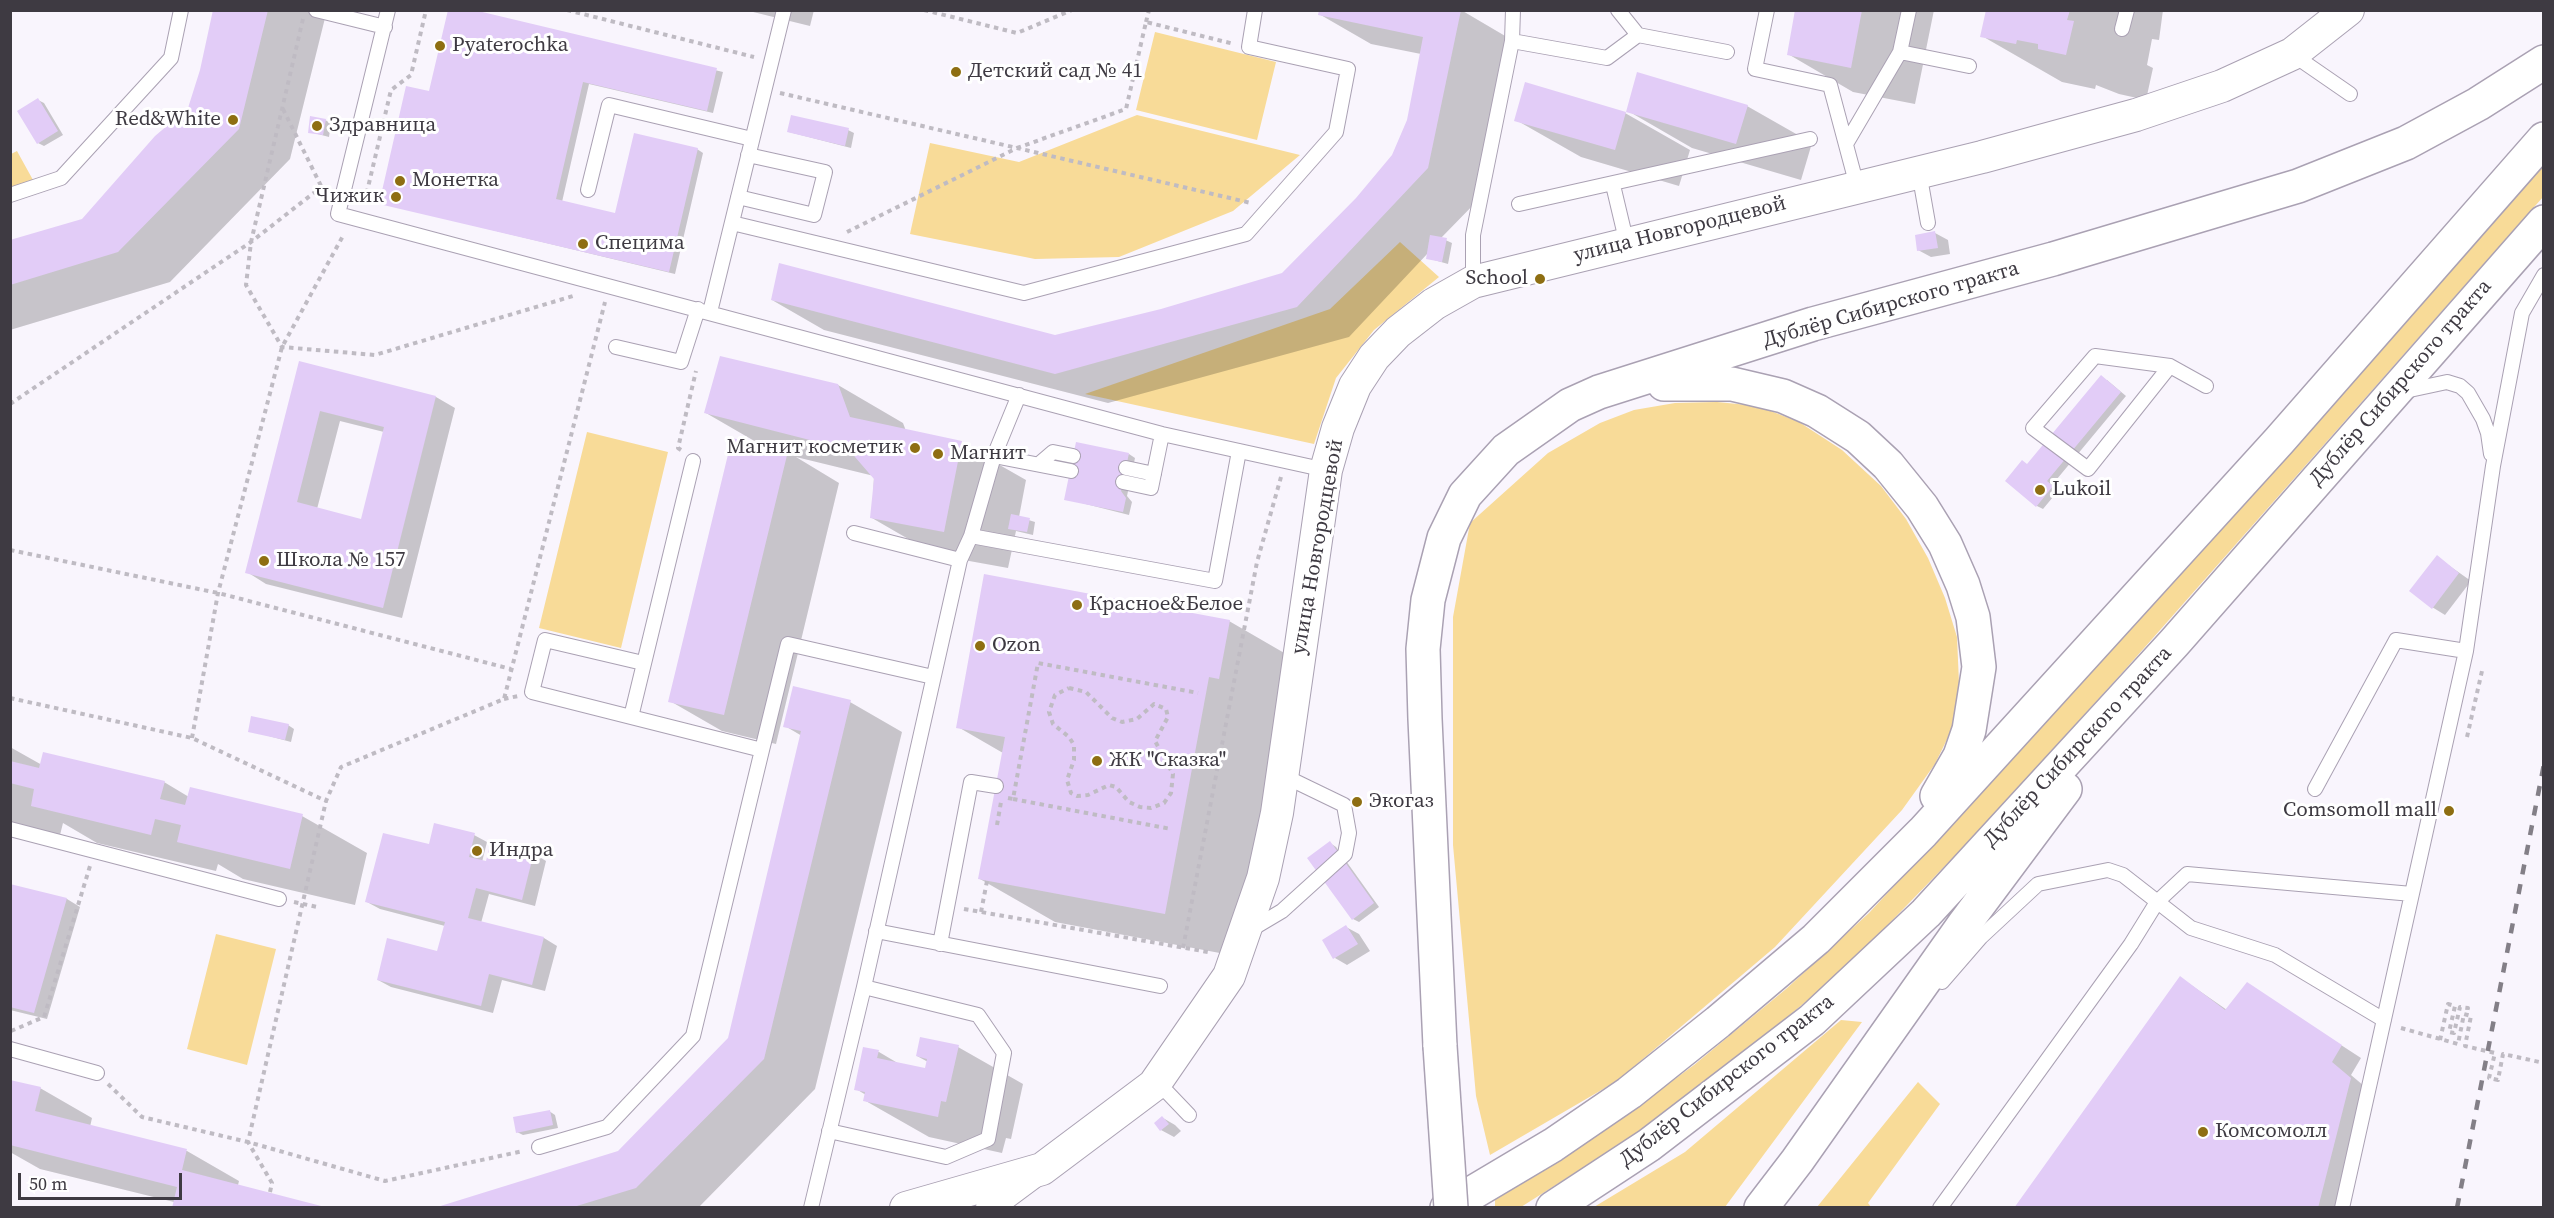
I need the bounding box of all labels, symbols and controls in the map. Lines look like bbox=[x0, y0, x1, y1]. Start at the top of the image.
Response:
place label: Pyaterochka bbox=[452, 33, 568, 59]
marker: Pyaterochka bbox=[433, 39, 447, 53]
place label: Детский сад № 41 bbox=[968, 59, 1143, 85]
marker: Детский сад № 41 bbox=[949, 65, 963, 79]
place label: Red&White bbox=[115, 107, 221, 133]
marker: Red&White bbox=[226, 113, 240, 127]
place label: Здравница bbox=[329, 113, 436, 139]
marker: Здравница bbox=[310, 119, 324, 133]
place label: Монетка bbox=[412, 168, 499, 194]
marker: Монетка bbox=[393, 174, 407, 188]
place label: Чижик bbox=[315, 184, 384, 210]
marker: Чижик bbox=[389, 190, 403, 204]
street label: улица Новгородцевой bbox=[1571, 191, 1789, 269]
place label: Специма bbox=[595, 231, 685, 257]
marker: Специма bbox=[576, 237, 590, 251]
street label: Дублёр Сибирского тракта bbox=[1760, 256, 2022, 354]
place label: School bbox=[1466, 266, 1528, 292]
marker: School bbox=[1533, 272, 1547, 286]
street label: Дублёр Сибирского тракта bbox=[2304, 275, 2498, 491]
place label: Магнит косметик bbox=[727, 435, 903, 461]
street label: улица Новгородцевой bbox=[1287, 437, 1349, 657]
marker: Магнит косметик bbox=[908, 441, 922, 455]
place label: Магнит bbox=[950, 441, 1026, 467]
marker: Магнит bbox=[931, 447, 945, 461]
place label: Lukoil bbox=[2052, 477, 2111, 503]
marker: Lukoil bbox=[2033, 483, 2047, 497]
place label: Школа № 157 bbox=[276, 548, 405, 574]
marker: Школа № 157 bbox=[257, 554, 271, 568]
place label: Красное&Белое bbox=[1089, 592, 1243, 618]
marker: Красное&Белое bbox=[1070, 598, 1084, 612]
place label: Ozon bbox=[992, 633, 1041, 659]
marker: Ozon bbox=[973, 639, 987, 653]
street label: Дублёр Сибирского тракта bbox=[1978, 641, 2178, 853]
place label: ЖК "Сказка" bbox=[1109, 748, 1226, 774]
marker: ЖК "Сказка" bbox=[1090, 754, 1104, 768]
place label: Экогаз bbox=[1369, 789, 1434, 815]
marker: Экогаз bbox=[1350, 795, 1364, 809]
place label: Comsomoll mall bbox=[2283, 798, 2437, 824]
marker: Comsomoll mall bbox=[2442, 804, 2456, 818]
place label: Индра bbox=[489, 838, 553, 864]
marker: Индра bbox=[470, 844, 484, 858]
street label: Дублёр Сибирского тракта bbox=[1615, 989, 1839, 1173]
place label: Комсомолл bbox=[2215, 1119, 2327, 1145]
marker: Комсомолл bbox=[2196, 1125, 2210, 1139]
scale bar bbox=[21, 1161, 184, 1199]
text: 50 m bbox=[29, 1171, 67, 1196]

